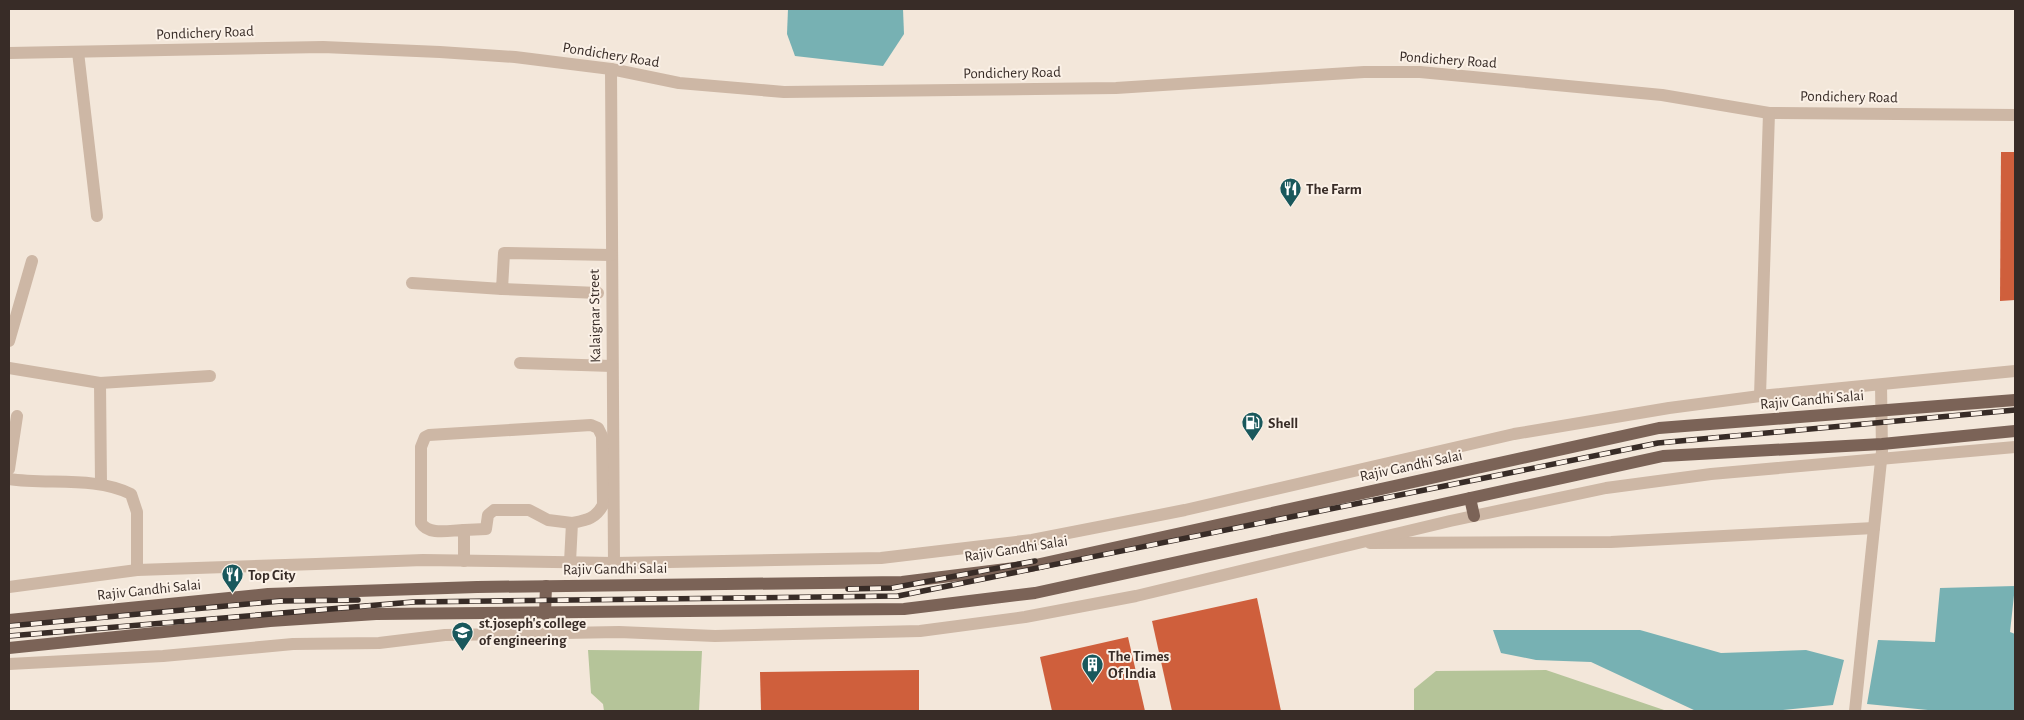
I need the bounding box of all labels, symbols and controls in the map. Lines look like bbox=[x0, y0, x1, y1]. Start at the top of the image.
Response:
street label: Pondichery Road bbox=[156, 24, 254, 42]
street label: Pondichery Road bbox=[562, 40, 661, 70]
street label: Pondichery Road bbox=[1399, 49, 1498, 71]
street label: Pondichery Road bbox=[963, 65, 1061, 81]
street label: Pondichery Road bbox=[1800, 89, 1898, 105]
restaurant icon: The Farm bbox=[1278, 177, 1302, 208]
place label: The Farm bbox=[1306, 182, 1362, 197]
street label: Kalaignar Street bbox=[587, 269, 603, 363]
street label: Rajiv Gandhi Salai bbox=[1759, 388, 1865, 412]
fuel station icon: Shell bbox=[1240, 411, 1264, 442]
place label: Shell bbox=[1268, 416, 1298, 431]
street label: Rajiv Gandhi Salai bbox=[1358, 448, 1464, 484]
street label: Rajiv Gandhi Salai bbox=[963, 533, 1069, 565]
street label: Rajiv Gandhi Salai bbox=[563, 561, 667, 577]
restaurant icon: Top City bbox=[220, 563, 244, 594]
place label: Top City bbox=[248, 568, 296, 583]
street label: Rajiv Gandhi Salai bbox=[96, 577, 202, 603]
place label: st.joseph's college of engineering bbox=[479, 616, 586, 648]
school or university icon: st.joseph's college of engineering bbox=[451, 620, 475, 651]
place label: The Times Of India bbox=[1108, 649, 1170, 681]
building icon: The Times Of India bbox=[1080, 653, 1104, 684]

